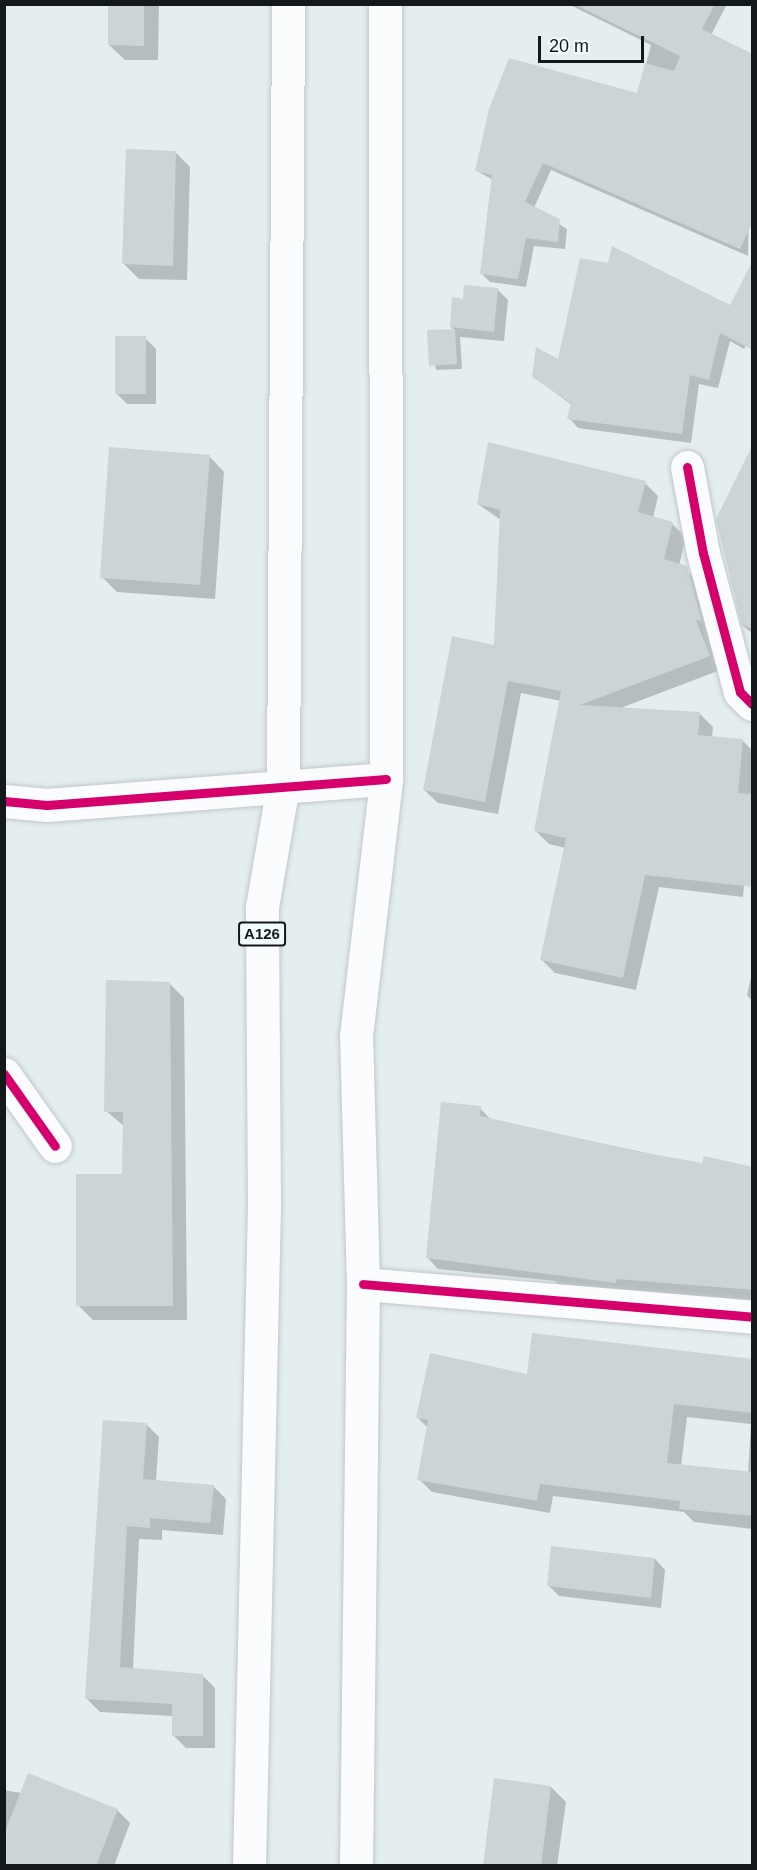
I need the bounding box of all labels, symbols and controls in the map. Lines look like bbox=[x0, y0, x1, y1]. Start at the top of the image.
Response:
scale bar bbox=[541, 24, 648, 62]
text: 20 m bbox=[549, 36, 589, 56]
road number: A126 bbox=[238, 922, 286, 946]

